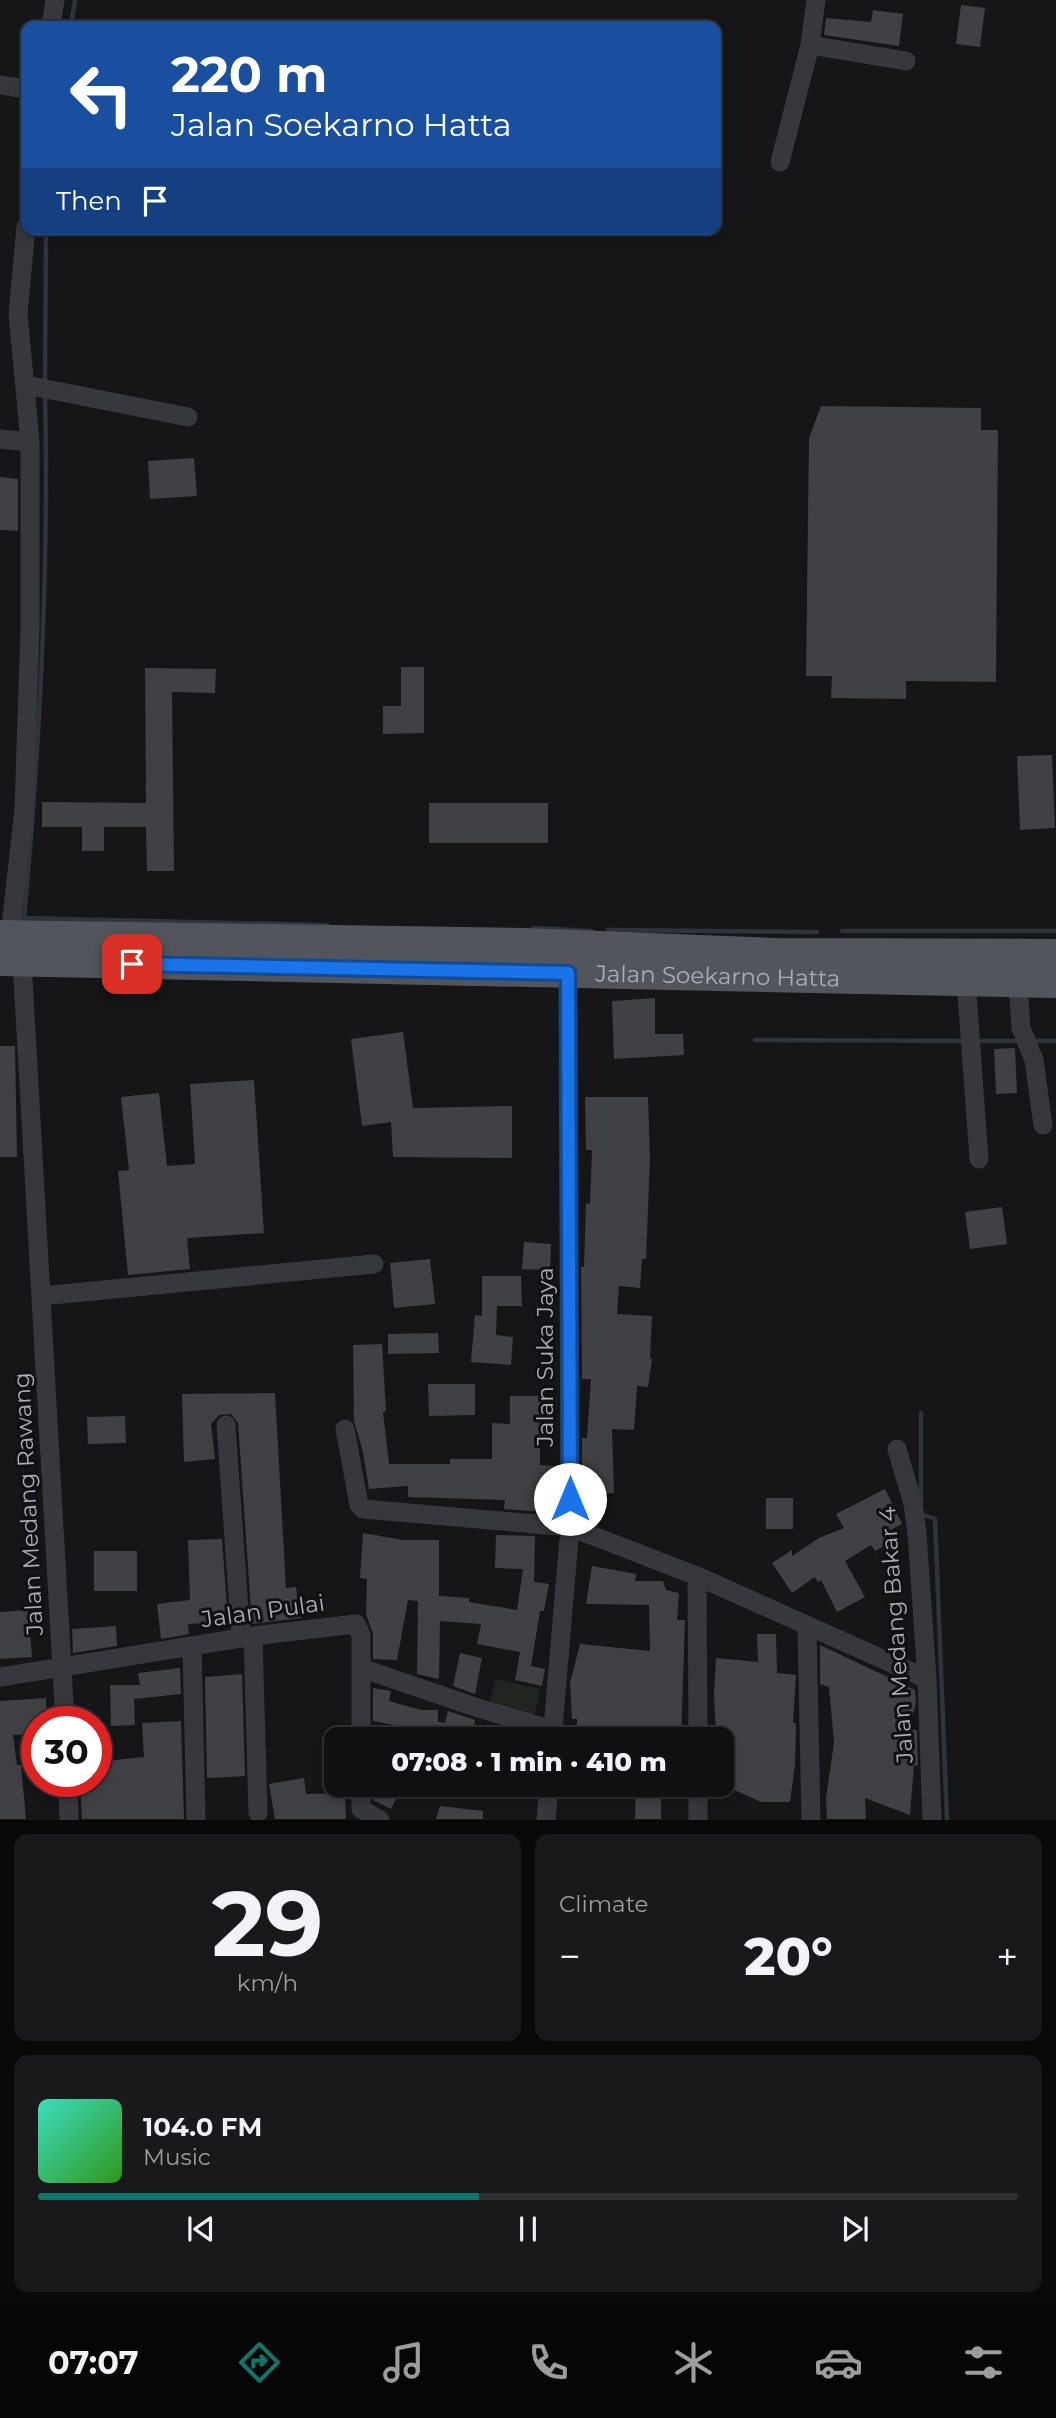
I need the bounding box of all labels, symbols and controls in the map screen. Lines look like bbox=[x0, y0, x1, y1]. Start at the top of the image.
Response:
text: 220 m bbox=[171, 45, 327, 104]
icon: left bbox=[56, 49, 147, 140]
text: Jalan Soekarno Hatta bbox=[171, 105, 512, 144]
icon: arrive bbox=[136, 182, 174, 220]
text: Then bbox=[56, 185, 122, 217]
pin bbox=[102, 934, 162, 994]
icon: arrive bbox=[113, 945, 151, 983]
street label: Jalan Soekarno Hatta bbox=[594, 959, 841, 993]
street label: Jalan Suka Jaya bbox=[531, 1267, 559, 1448]
street label: Jalan Medang Rawang bbox=[7, 1372, 49, 1637]
position arrow bbox=[533, 1462, 607, 1536]
street label: Jalan Medang Bakar 4 bbox=[873, 1506, 919, 1765]
street label: Jalan Pulai bbox=[198, 1588, 327, 1634]
speed limit sign: 30 bbox=[21, 1706, 112, 1797]
text: 07:08 · 1 min · 410 m bbox=[391, 1746, 667, 1778]
text: 29 bbox=[212, 1868, 323, 1979]
text: Climate bbox=[559, 1890, 648, 1918]
text: 20° bbox=[744, 1925, 833, 1988]
text: − bbox=[559, 1933, 581, 1980]
text: + bbox=[996, 1933, 1018, 1980]
text: km/h bbox=[237, 1969, 298, 1997]
text: 104.0 FM bbox=[143, 2111, 262, 2143]
text: Music bbox=[143, 2143, 211, 2171]
icon: previous bbox=[182, 2210, 220, 2248]
icon: pause bbox=[509, 2210, 547, 2248]
icon: next bbox=[836, 2210, 874, 2248]
icon: directions bbox=[235, 2338, 284, 2387]
icon: music bbox=[379, 2338, 428, 2387]
icon: phone bbox=[524, 2338, 573, 2387]
icon: climate bbox=[669, 2338, 718, 2387]
icon: car bbox=[814, 2338, 863, 2387]
icon: filters bbox=[959, 2338, 1008, 2387]
text: 07:07 bbox=[48, 2343, 139, 2382]

